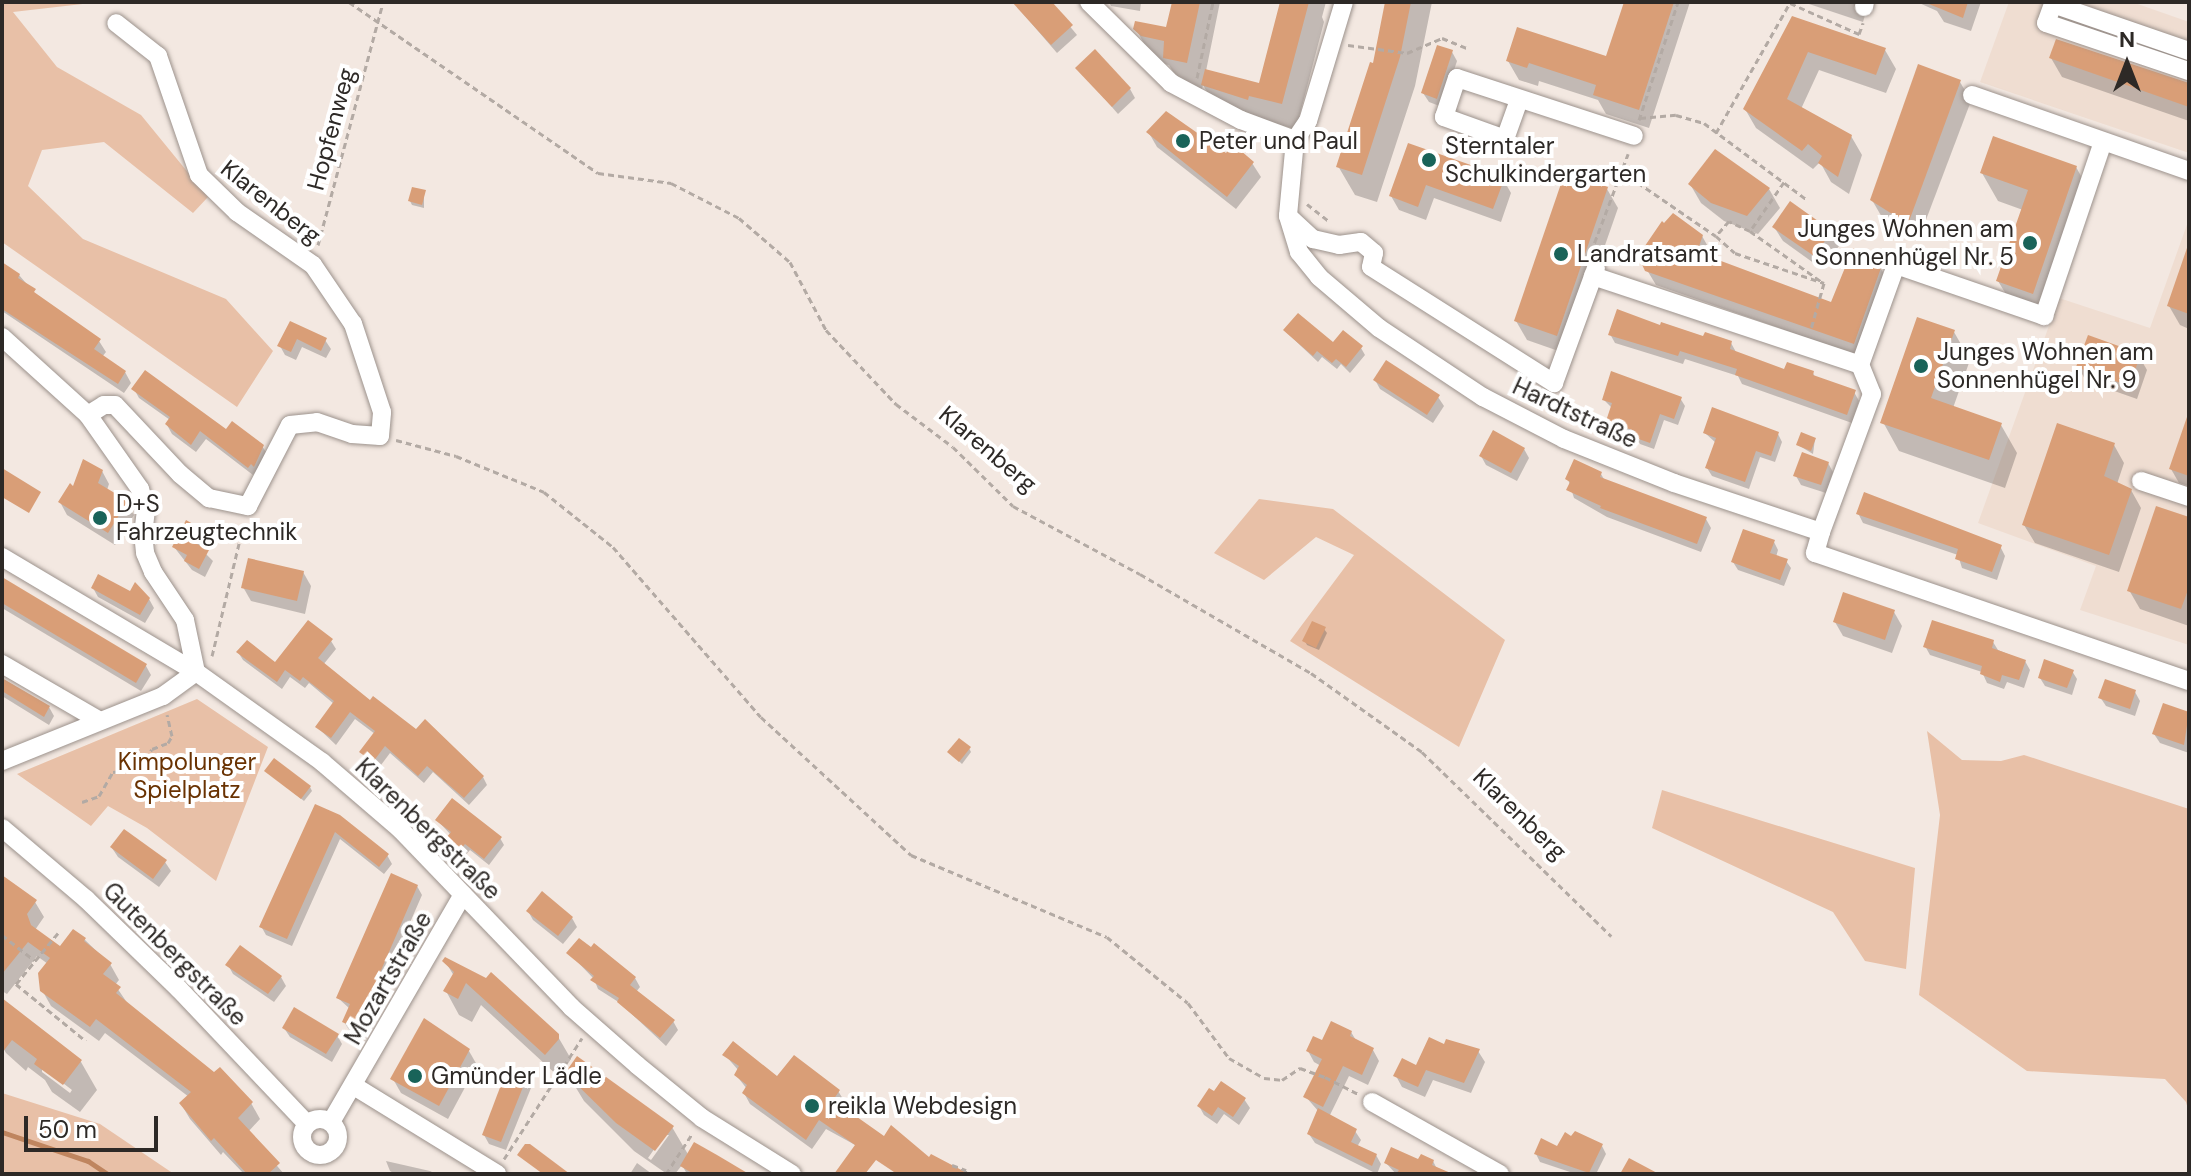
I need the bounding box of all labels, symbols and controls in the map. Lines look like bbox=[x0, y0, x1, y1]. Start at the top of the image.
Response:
north arrow bbox=[2087, 24, 2167, 104]
text: N bbox=[2119, 25, 2135, 54]
street label: Hopfenweg bbox=[301, 65, 361, 193]
place label: Peter und Paul bbox=[1199, 127, 1358, 155]
marker: Peter und Paul bbox=[1174, 132, 1192, 150]
place label: Sterntaler Schulkindergarten bbox=[1445, 132, 1646, 188]
marker: Sterntaler Schulkindergarten bbox=[1420, 151, 1438, 169]
street label: Klarenberg bbox=[215, 154, 327, 250]
place label: Junges Wohnen am Sonnenhügel Nr. 5 bbox=[1797, 215, 2014, 271]
marker: Junges Wohnen am Sonnenhügel Nr. 5 bbox=[2021, 234, 2039, 252]
place label: Landratsamt bbox=[1577, 240, 1718, 268]
marker: Landratsamt bbox=[1552, 245, 1570, 263]
place label: Junges Wohnen am Sonnenhügel Nr. 9 bbox=[1937, 338, 2154, 394]
marker: Junges Wohnen am Sonnenhügel Nr. 9 bbox=[1912, 357, 1930, 375]
street label: Hardtstraße bbox=[1508, 372, 1642, 454]
street label: Klarenberg bbox=[933, 400, 1043, 498]
place label: D+S Fahrzeugtechnik bbox=[116, 490, 297, 546]
marker: D+S Fahrzeugtechnik bbox=[91, 509, 109, 527]
park label: Kimpolunger Spielplatz bbox=[118, 748, 256, 804]
street label: Klarenbergstraße bbox=[349, 752, 507, 906]
street label: Klarenberg bbox=[1467, 762, 1573, 866]
street label: Gutenbergstraße bbox=[97, 876, 253, 1032]
street label: Mozartstraße bbox=[338, 906, 438, 1050]
place label: Gmünder Lädle bbox=[431, 1062, 602, 1090]
marker: Gmünder Lädle bbox=[406, 1067, 424, 1085]
place label: reikla Webdesign bbox=[828, 1092, 1017, 1120]
marker: reikla Webdesign bbox=[803, 1097, 821, 1115]
scale bar bbox=[28, 1100, 162, 1150]
text: 50 m bbox=[38, 1114, 97, 1145]

